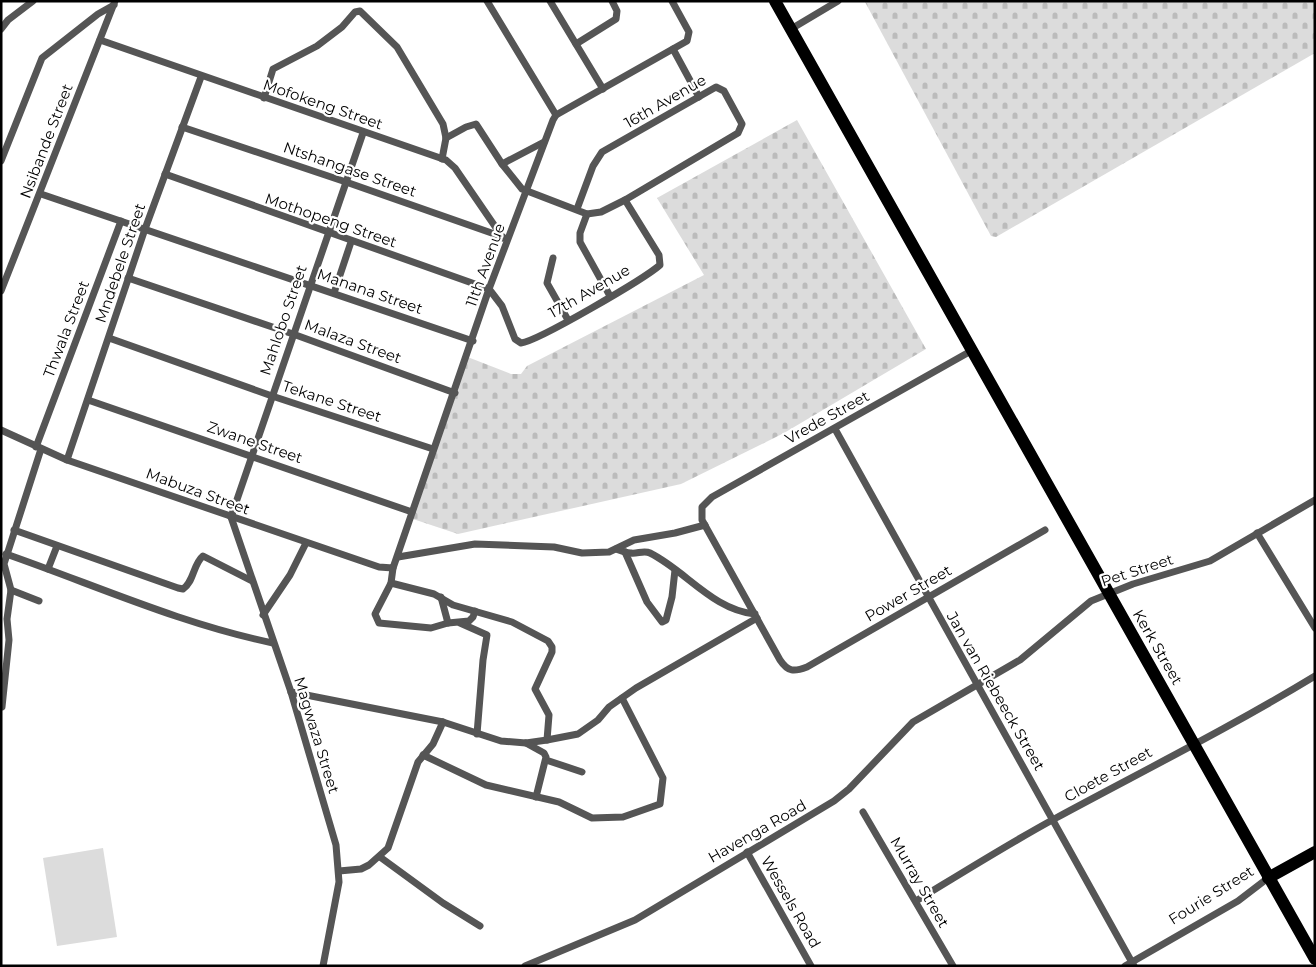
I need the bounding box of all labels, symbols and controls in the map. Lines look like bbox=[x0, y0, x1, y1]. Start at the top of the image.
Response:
street label: 16th Avenue bbox=[621, 70, 709, 132]
street label: Mofokeng Street bbox=[261, 75, 385, 133]
street label: Nsibande Street bbox=[15, 81, 77, 201]
street label: Ntshangase Street bbox=[281, 137, 419, 201]
street label: Mothopeng Street bbox=[263, 189, 399, 251]
street label: Mndebele Street bbox=[91, 201, 149, 325]
street label: 11th Avenue bbox=[461, 221, 509, 309]
street label: 17th Avenue bbox=[545, 260, 633, 322]
street label: Mahlobo Street bbox=[255, 262, 311, 378]
street label: Manana Street bbox=[315, 264, 425, 318]
street label: Thwala Street bbox=[39, 278, 93, 380]
street label: Malaza Street bbox=[302, 315, 404, 367]
street label: Tekane Street bbox=[280, 376, 384, 426]
street label: Vrede Street bbox=[782, 386, 872, 448]
street label: Zwane Street bbox=[205, 417, 305, 467]
street label: Mabuza Street bbox=[143, 463, 253, 519]
street label: Pet Street bbox=[1098, 549, 1176, 591]
street label: Power Street bbox=[861, 561, 955, 625]
street label: Kerk Street bbox=[1129, 606, 1187, 688]
street label: Jan van Riebeeck Street bbox=[942, 607, 1049, 774]
street label: Magwaza Street bbox=[290, 674, 344, 796]
street label: Cloete Street bbox=[1061, 742, 1155, 806]
street label: Havenga Road bbox=[704, 795, 810, 867]
street label: Murray Street bbox=[886, 833, 954, 931]
street label: Wessels Road bbox=[757, 853, 825, 951]
street label: Fourie Street bbox=[1165, 861, 1257, 929]

